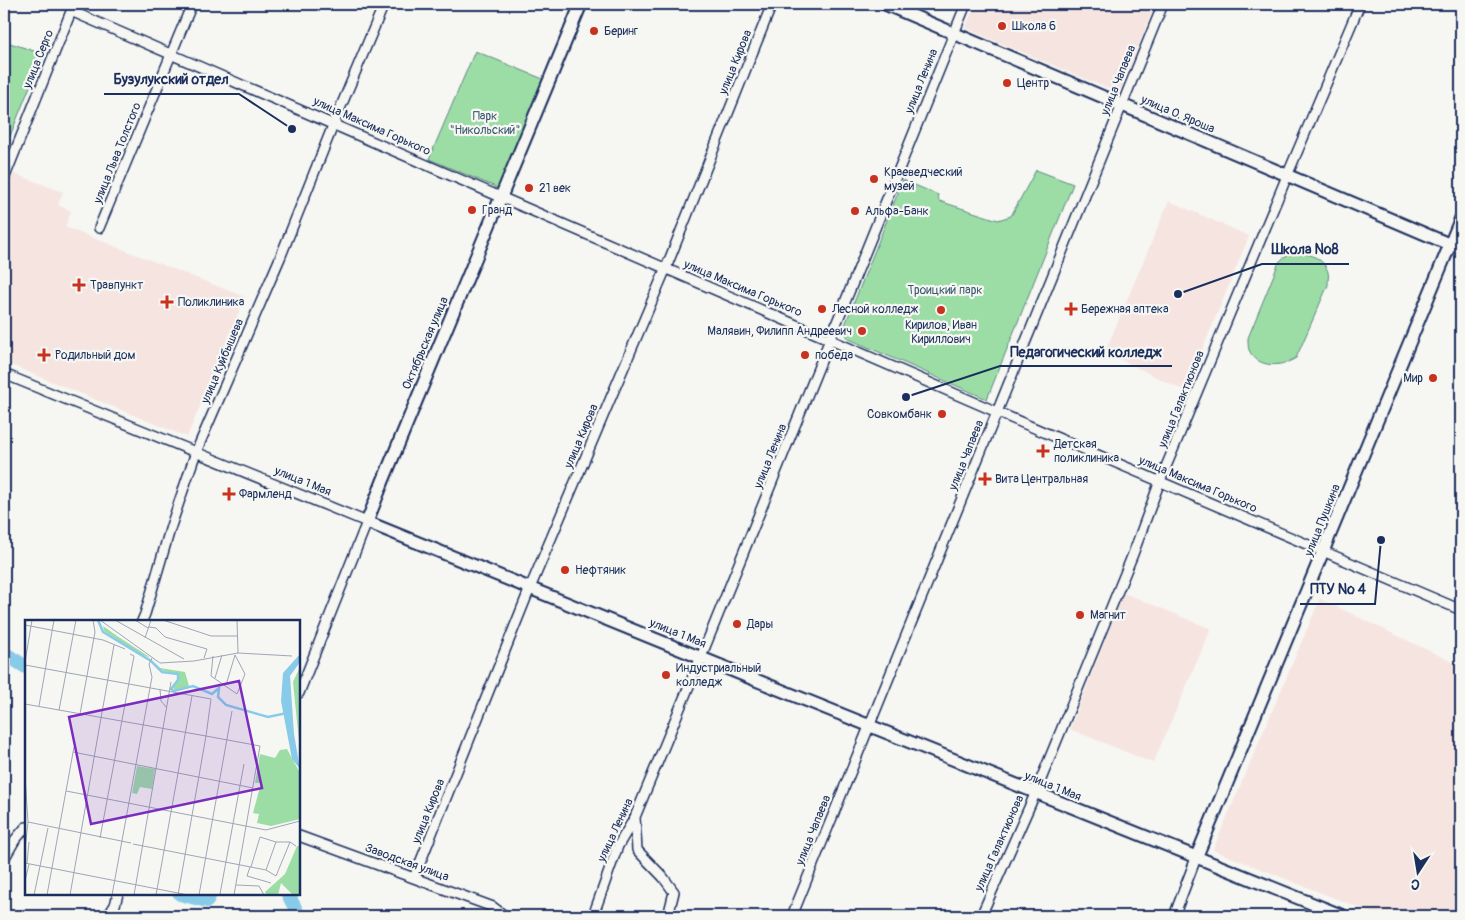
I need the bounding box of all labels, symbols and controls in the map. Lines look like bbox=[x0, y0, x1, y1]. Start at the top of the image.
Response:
place label: Школа 6 bbox=[1012, 19, 1056, 34]
marker: Школа 6 bbox=[996, 20, 1008, 32]
place label: Беринг bbox=[604, 24, 638, 39]
marker: Беринг bbox=[588, 25, 600, 37]
street label: улица Серго bbox=[20, 27, 57, 92]
street label: улица Кирова bbox=[715, 27, 755, 98]
street label: улица Чапаева bbox=[1097, 43, 1139, 118]
street label: улица Ленина bbox=[901, 46, 941, 117]
callout: Бузулукский отдел bbox=[104, 65, 239, 94]
text: Бузулукский отдел bbox=[113, 71, 229, 88]
place label: Центр bbox=[1017, 76, 1049, 91]
marker: Центр bbox=[1001, 77, 1013, 89]
street label: улица О. Яроша bbox=[1138, 92, 1217, 137]
street label: улица Максима Горького bbox=[310, 93, 433, 159]
street label: улица Льва Толстого bbox=[90, 100, 145, 207]
park label: Парк "Никольский" bbox=[450, 109, 520, 138]
place label: Краеведческий музей bbox=[884, 165, 963, 194]
marker: Краеведческий музей bbox=[868, 173, 880, 185]
place label: 21 век bbox=[539, 181, 571, 196]
marker: 21 век bbox=[523, 182, 535, 194]
place label: Гранд bbox=[482, 203, 513, 218]
marker: Гранд bbox=[466, 204, 478, 216]
place label: Альфа-Банк bbox=[865, 204, 929, 219]
marker: Альфа-Банк bbox=[849, 205, 861, 217]
callout: Школа №8 bbox=[1262, 235, 1349, 264]
text: Школа №8 bbox=[1270, 241, 1339, 258]
street label: улица Максима Горького bbox=[681, 256, 805, 320]
marker: Травпункт bbox=[72, 278, 86, 292]
place label: Травпункт bbox=[90, 278, 143, 293]
park label: Троицкий парк bbox=[907, 283, 983, 298]
street label: Октябрьская улица bbox=[399, 294, 452, 392]
marker: Поликлиника bbox=[160, 295, 174, 309]
place label: Поликлиника bbox=[178, 295, 245, 310]
place label: Лесной колледж bbox=[831, 302, 918, 317]
place label: Бережная аптека bbox=[1081, 302, 1169, 317]
marker: Лесной колледж bbox=[816, 303, 828, 315]
marker: Бережная аптека bbox=[1065, 303, 1077, 315]
marker: Кирилов, Иван Кириллович bbox=[935, 304, 947, 316]
street label: улица Куйбышева bbox=[197, 316, 247, 407]
place label: Кирилов, Иван Кириллович bbox=[905, 318, 977, 347]
place label: Малявин, Филипп Андреевич bbox=[707, 324, 852, 339]
marker: Малявин, Филипп Андреевич bbox=[856, 325, 868, 337]
callout: Педагогический колледж bbox=[1000, 337, 1172, 366]
text: Педагогический колледж bbox=[1010, 344, 1163, 361]
marker: Родильный дом bbox=[37, 348, 51, 362]
place label: Родильный дом bbox=[55, 348, 135, 363]
place label: победа bbox=[815, 348, 854, 363]
street label: улица Галактионова bbox=[1155, 348, 1208, 451]
marker: победа bbox=[799, 349, 811, 361]
place label: Мир bbox=[1403, 371, 1423, 386]
marker: Мир bbox=[1427, 372, 1439, 384]
street label: улица Кирова bbox=[561, 401, 602, 471]
place label: Совкомбанк bbox=[867, 407, 932, 422]
marker: Совкомбанк bbox=[936, 408, 948, 420]
street label: улица Чапаева bbox=[945, 418, 987, 493]
street label: улица Ленина bbox=[750, 421, 790, 492]
place label: Детская поликлиника bbox=[1053, 437, 1120, 466]
marker: Детская поликлиника bbox=[1036, 444, 1050, 458]
street label: улица Максима Горького bbox=[1136, 452, 1260, 516]
street label: улица 1 Мая bbox=[271, 463, 334, 500]
place label: Вита Центральная bbox=[995, 472, 1088, 487]
marker: Вита Центральная bbox=[979, 473, 991, 485]
street label: улица Пушкина bbox=[1301, 482, 1344, 559]
place label: Фармленд bbox=[239, 487, 292, 502]
marker: Фармленд bbox=[223, 488, 235, 500]
place label: Нефтяник bbox=[575, 563, 626, 578]
marker: Нефтяник bbox=[559, 564, 571, 576]
callout: ПТУ № 4 bbox=[1300, 575, 1375, 604]
text: ПТУ № 4 bbox=[1310, 581, 1367, 598]
place label: Магнит bbox=[1090, 608, 1126, 623]
marker: Магнит bbox=[1074, 609, 1086, 621]
street label: улица 1 Мая bbox=[646, 615, 709, 652]
place label: Дары bbox=[746, 617, 773, 632]
marker: Дары bbox=[731, 618, 743, 630]
inset map bbox=[25, 620, 300, 895]
place label: Индустриальный колледж bbox=[676, 661, 762, 690]
marker: Индустриальный колледж bbox=[660, 669, 672, 681]
street label: улица 1 Мая bbox=[1021, 768, 1084, 805]
street label: улица Кирова bbox=[408, 776, 448, 847]
street label: улица Галактионова bbox=[971, 792, 1028, 894]
street label: улица Чапаева bbox=[792, 793, 834, 868]
street label: улица Ленина bbox=[594, 796, 637, 865]
street label: Заводская улица bbox=[363, 840, 451, 885]
north arrow bbox=[1392, 848, 1442, 898]
text: С bbox=[1409, 875, 1421, 893]

